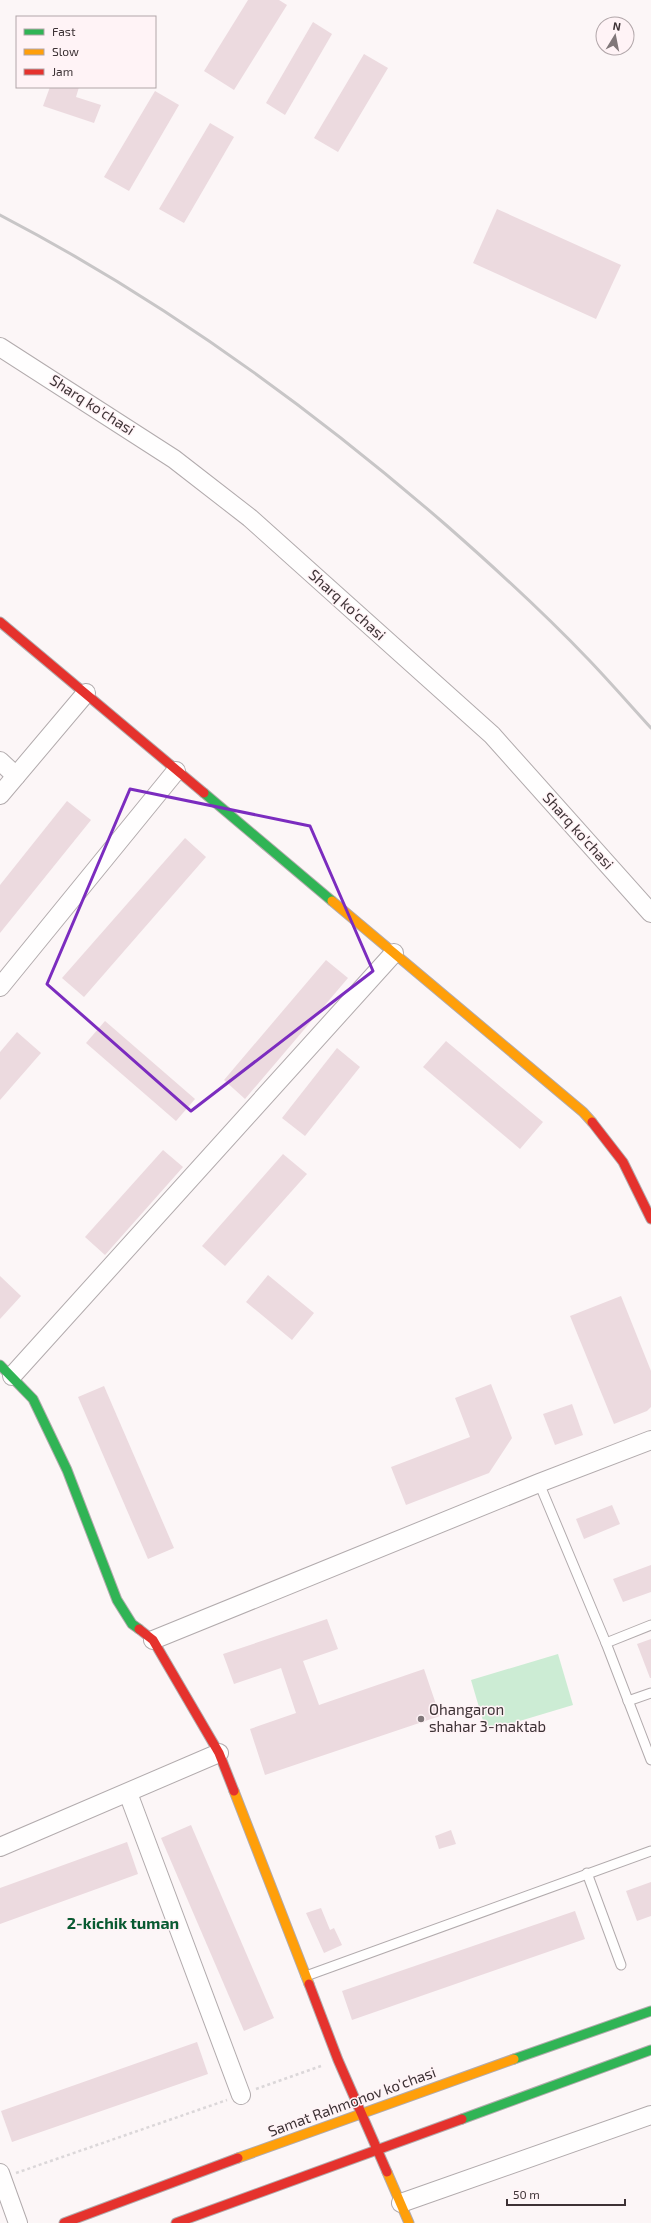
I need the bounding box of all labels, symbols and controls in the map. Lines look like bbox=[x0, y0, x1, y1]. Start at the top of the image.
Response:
legend bbox=[16, 16, 156, 88]
north arrow bbox=[595, 16, 635, 56]
text: N bbox=[612, 19, 622, 33]
text: Fast bbox=[52, 24, 76, 38]
text: Slow bbox=[52, 44, 79, 58]
text: Jam bbox=[52, 64, 73, 78]
street label: Sharq ko'chasi bbox=[47, 370, 138, 438]
street label: Sharq ko'chasi bbox=[306, 565, 390, 643]
street label: Sharq ko'chasi bbox=[540, 788, 618, 872]
place label: Ohangaron shahar 3-maktab bbox=[429, 1700, 546, 1735]
marker: Ohangaron shahar 3-maktab bbox=[416, 1714, 426, 1724]
district label: 2-kichik tuman bbox=[67, 1913, 179, 1932]
street label: Samat Rahmonov ko'chasi bbox=[265, 2062, 438, 2140]
scale bar bbox=[507, 2181, 625, 2207]
text: 50 m bbox=[513, 2187, 540, 2201]

